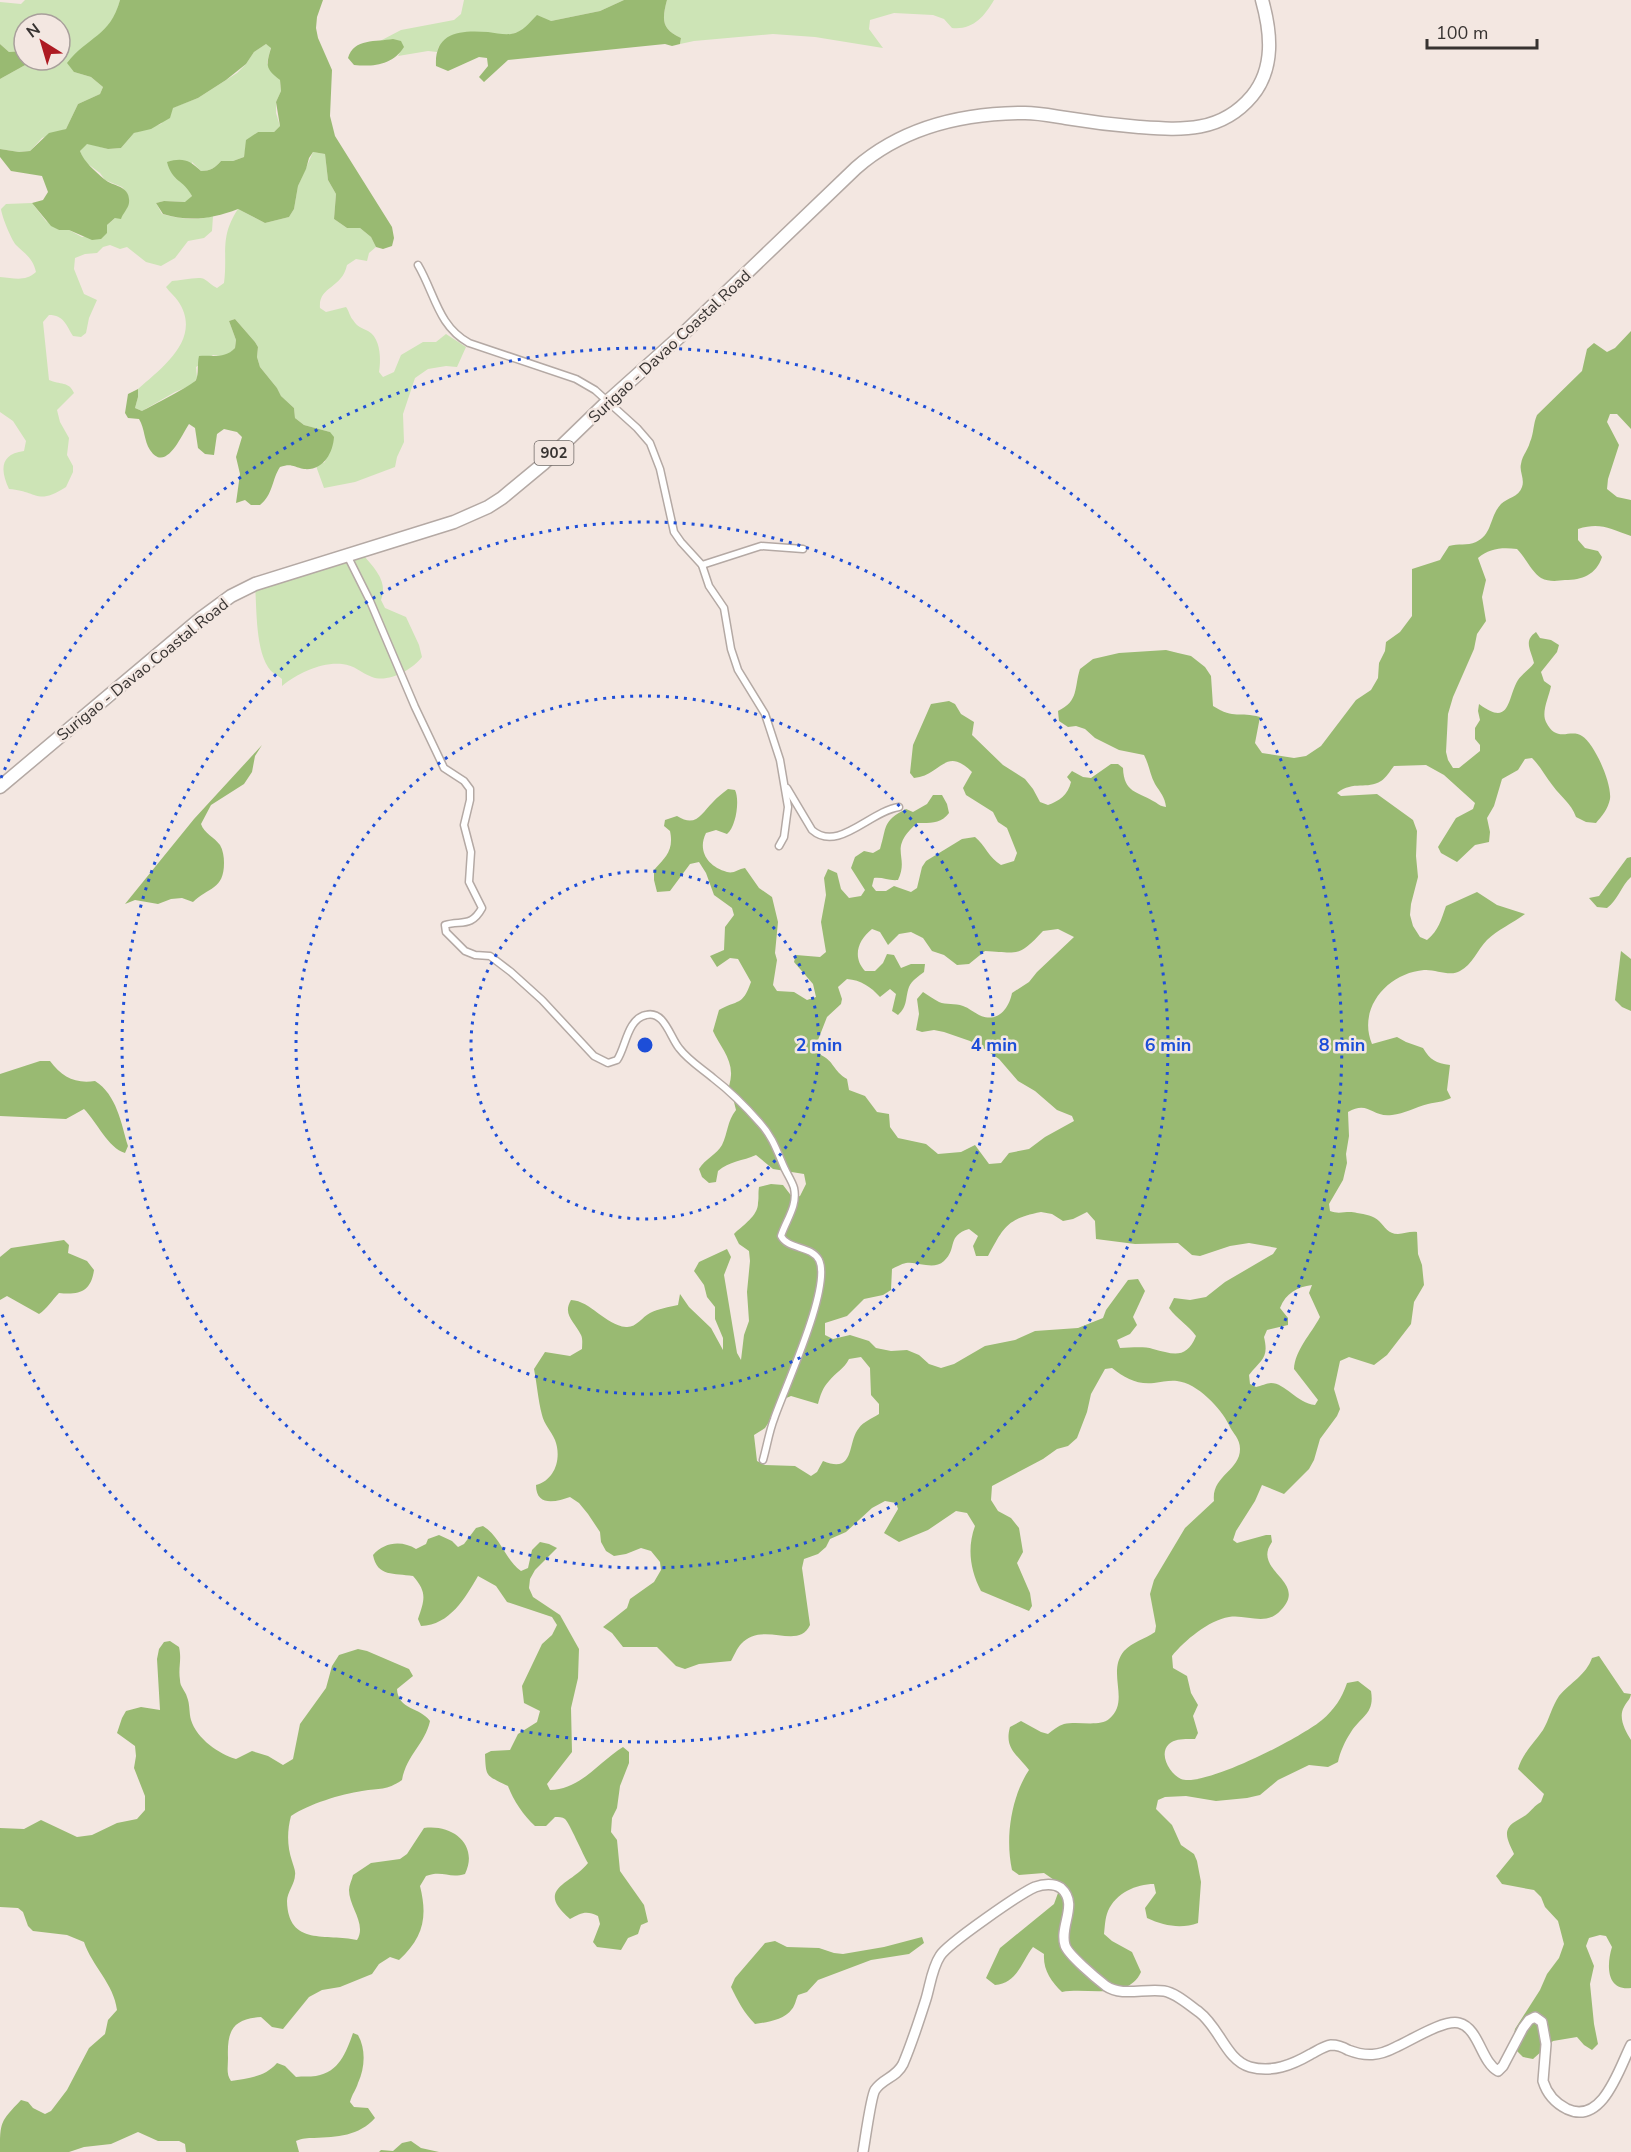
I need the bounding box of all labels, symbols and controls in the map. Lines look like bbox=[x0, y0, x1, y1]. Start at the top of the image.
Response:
north arrow bbox=[12, 12, 72, 72]
scale bar bbox=[1427, 12, 1536, 50]
text: N bbox=[22, 18, 45, 43]
text: 100 m bbox=[1436, 21, 1488, 45]
street label: Surigao - Davao Coastal Road bbox=[583, 265, 756, 428]
road number: 902 bbox=[534, 441, 574, 465]
street label: Surigao - Davao Coastal Road bbox=[52, 594, 233, 746]
text: 2 min bbox=[796, 1033, 842, 1057]
text: 4 min bbox=[971, 1033, 1017, 1057]
text: 6 min bbox=[1145, 1033, 1191, 1057]
text: 8 min bbox=[1319, 1033, 1365, 1057]
centre of rings bbox=[635, 1035, 655, 1055]

